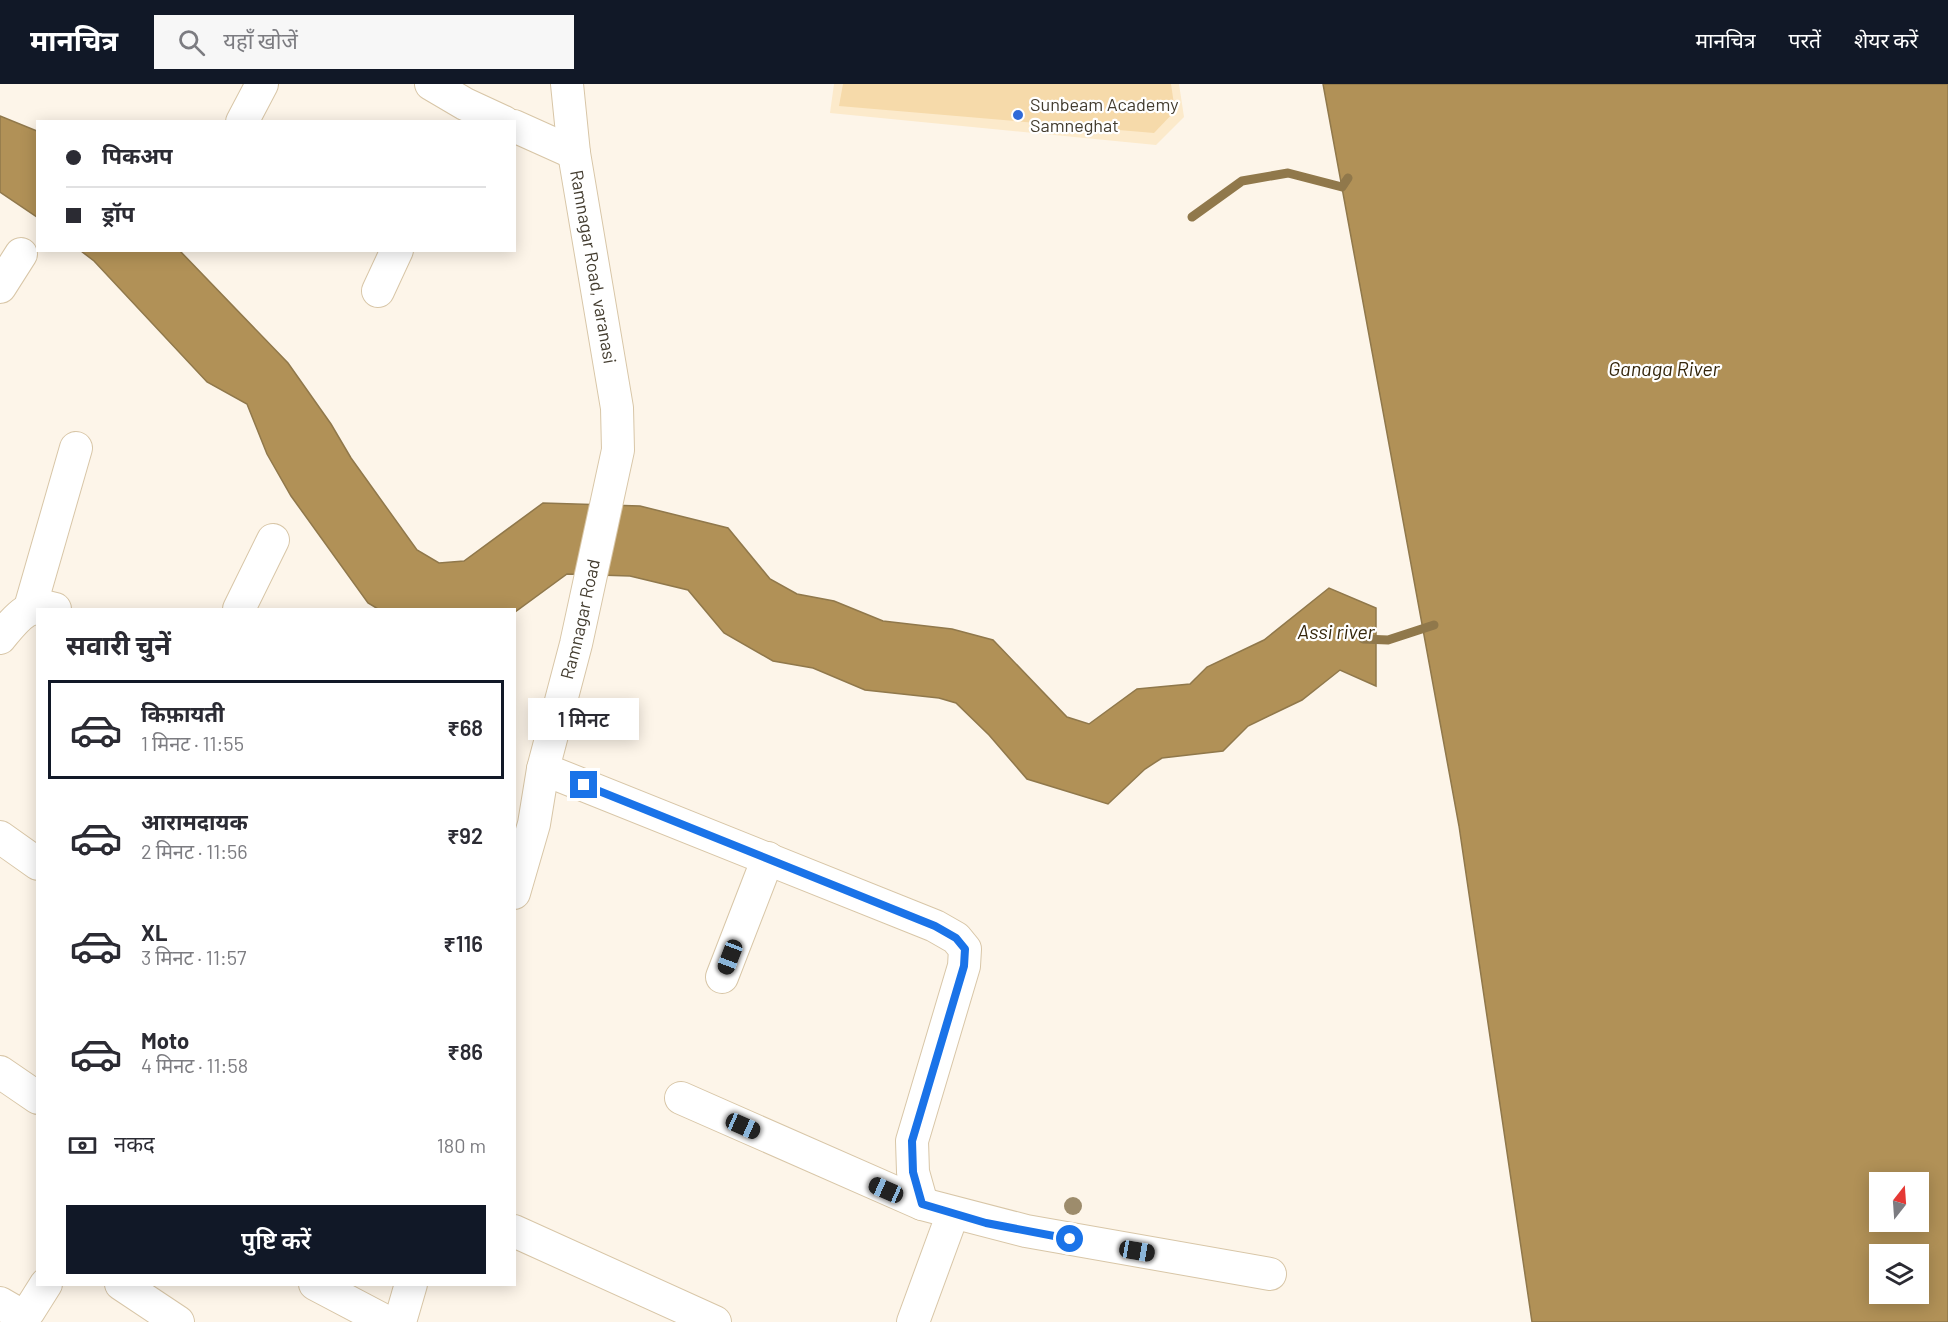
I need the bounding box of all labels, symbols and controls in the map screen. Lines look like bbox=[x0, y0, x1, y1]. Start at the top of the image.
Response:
search box bbox=[154, 15, 574, 69]
text: मानचित्र bbox=[30, 23, 118, 57]
icon: search bbox=[175, 26, 208, 59]
text: यहाँ खोजें bbox=[223, 27, 298, 53]
text: मानचित्र bbox=[1696, 27, 1756, 52]
text: परतें bbox=[1789, 27, 1821, 52]
text: शेयर करें bbox=[1854, 27, 1918, 52]
place label: Sunbeam Academy Samneghat bbox=[1030, 93, 1178, 136]
marker: Sunbeam Academy Samneghat bbox=[1011, 108, 1025, 122]
text: पिकअप bbox=[102, 142, 173, 168]
street label: Ramnagar Road, varanasi bbox=[566, 168, 622, 366]
text: ड्रॉप bbox=[102, 200, 135, 226]
water label: Ganaga River bbox=[1608, 356, 1721, 380]
street label: Ramnagar Road bbox=[555, 557, 604, 682]
water label: Assi river bbox=[1297, 619, 1376, 643]
text: सवारी चुनें bbox=[66, 628, 171, 660]
callout: 1 मिनट bbox=[528, 698, 640, 740]
text: किफ़ायती bbox=[141, 700, 225, 726]
icon: car bbox=[69, 703, 123, 757]
text: 1 मिनट bbox=[558, 707, 609, 731]
text: ₹68 bbox=[447, 714, 483, 740]
text: 1 मिनट · 11:55 bbox=[141, 731, 244, 755]
route end bbox=[570, 771, 597, 798]
text: आरामदायक bbox=[141, 808, 248, 834]
icon: car bbox=[69, 811, 123, 865]
text: ₹92 bbox=[447, 822, 483, 848]
text: 2 मिनट · 11:56 bbox=[141, 839, 248, 863]
icon: car bbox=[69, 919, 123, 973]
text: XL bbox=[141, 919, 167, 945]
text: ₹116 bbox=[443, 930, 483, 956]
car bbox=[715, 937, 745, 977]
text: 3 मिनट · 11:57 bbox=[141, 945, 246, 969]
icon: car bbox=[69, 1027, 123, 1081]
text: Moto bbox=[141, 1027, 189, 1053]
text: ₹86 bbox=[447, 1038, 483, 1064]
text: 4 मिनट · 11:58 bbox=[141, 1053, 248, 1077]
car bbox=[723, 1110, 763, 1142]
icon: cash bbox=[66, 1129, 99, 1162]
text: नकद bbox=[114, 1130, 155, 1156]
text: 180 m bbox=[437, 1133, 486, 1157]
north arrow bbox=[1869, 1172, 1929, 1232]
map controls bbox=[1869, 1172, 1929, 1304]
car bbox=[866, 1174, 906, 1206]
button: पुष्टि करें bbox=[66, 1205, 486, 1274]
route start bbox=[1056, 1225, 1083, 1252]
car bbox=[1118, 1239, 1156, 1263]
button: layers bbox=[1869, 1244, 1929, 1304]

